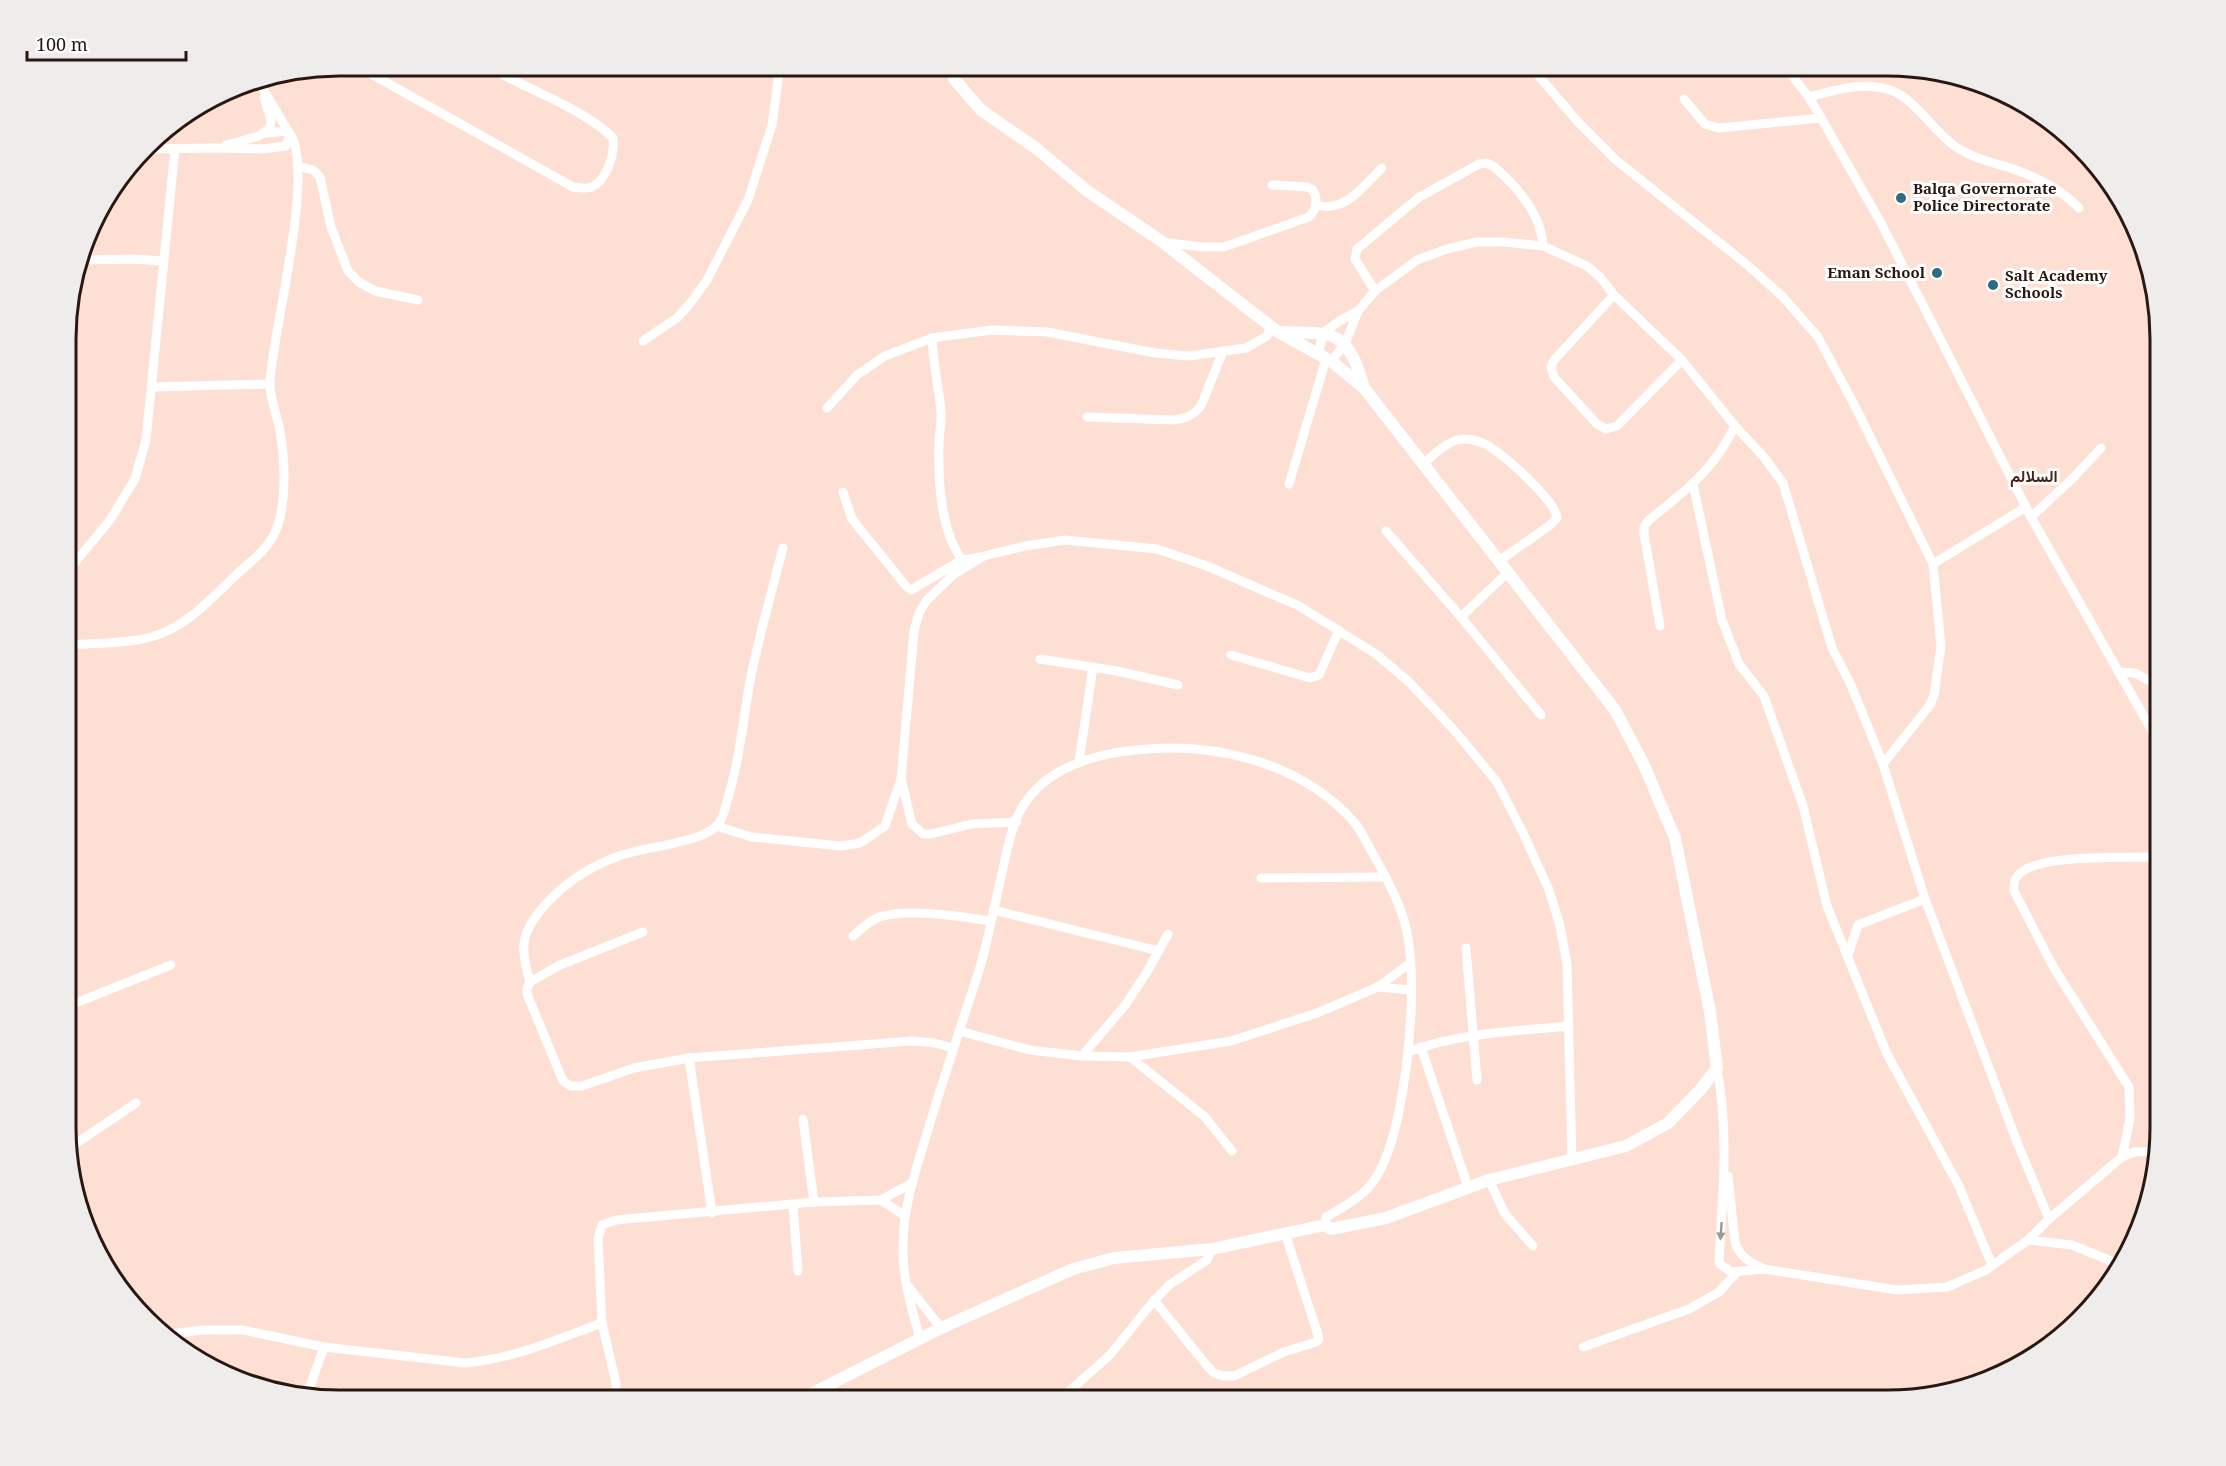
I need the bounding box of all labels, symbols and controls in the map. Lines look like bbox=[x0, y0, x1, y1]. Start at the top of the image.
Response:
scale bar bbox=[27, 24, 186, 62]
text: 100 m bbox=[36, 32, 88, 56]
place label: Balqa Governorate Police Directorate bbox=[1913, 178, 2057, 215]
marker: Balqa Governorate Police Directorate bbox=[1894, 191, 1908, 205]
place label: Eman School bbox=[1827, 262, 1926, 282]
place label: Salt Academy Schools bbox=[2005, 265, 2108, 302]
marker: Eman School bbox=[1930, 266, 1944, 280]
marker: Salt Academy Schools bbox=[1986, 278, 2000, 292]
district label: السلالم bbox=[2010, 465, 2058, 487]
one-way arrow bbox=[1716, 1221, 1726, 1240]

